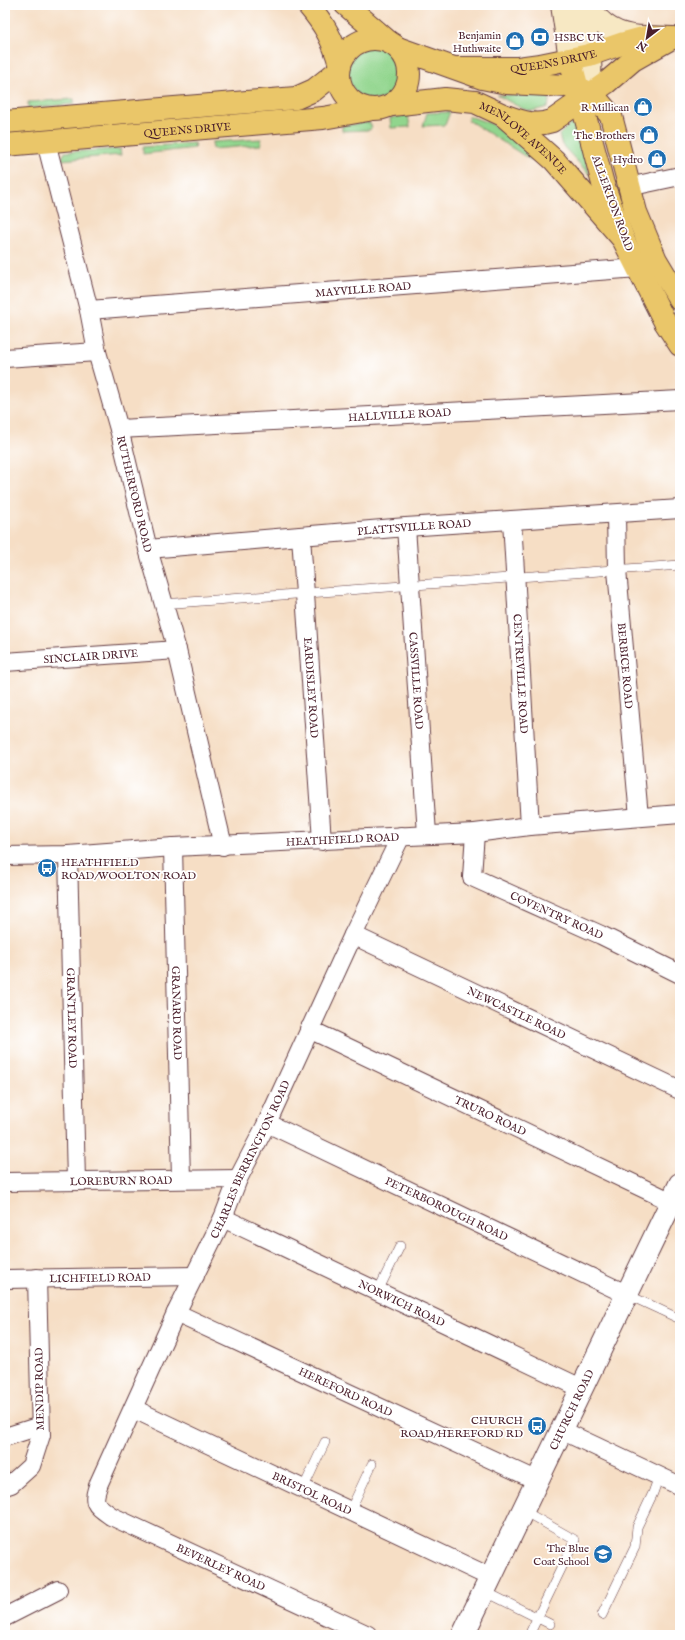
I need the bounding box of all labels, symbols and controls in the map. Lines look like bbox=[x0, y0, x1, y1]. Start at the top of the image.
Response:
north arrow bbox=[627, 18, 667, 58]
bank icon: HSBC UK bbox=[529, 26, 551, 48]
place label: Benjamin Huthwaite bbox=[453, 29, 501, 56]
shop icon: Benjamin Huthwaite bbox=[504, 30, 526, 52]
place label: HSBC UK bbox=[554, 31, 605, 45]
text: N bbox=[634, 37, 651, 55]
street label: QUEENS DRIVE bbox=[510, 47, 599, 76]
shop icon: R Millican bbox=[632, 96, 654, 118]
street label: MENLOVE AVENUE bbox=[477, 99, 570, 178]
place label: R Millican bbox=[581, 101, 629, 115]
street label: QUEENS DRIVE bbox=[143, 120, 232, 141]
shop icon: The Brothers bbox=[638, 124, 660, 146]
place label: The Brothers bbox=[574, 129, 635, 143]
shop icon: Hydro bbox=[646, 148, 668, 170]
street label: ALLERTON ROAD bbox=[588, 153, 636, 253]
place label: Hydro bbox=[613, 153, 643, 167]
street label: MAYVILLE ROAD bbox=[315, 279, 412, 301]
street label: HALLVILLE ROAD bbox=[348, 406, 452, 425]
street label: RUTHERFORD ROAD bbox=[113, 434, 155, 554]
street label: PLATTSVILLE ROAD bbox=[357, 517, 472, 539]
street label: CENTREVILLE ROAD bbox=[509, 614, 531, 734]
street label: BERBICE ROAD bbox=[614, 622, 635, 709]
street label: CASSVILLE ROAD bbox=[405, 632, 426, 730]
street label: EARDISLEY ROAD bbox=[300, 637, 321, 739]
street label: SINCLAIR DRIVE bbox=[43, 647, 139, 667]
street label: HEATHFIELD ROAD bbox=[286, 831, 400, 850]
place label: HEATHFIELD ROAD/WOOLTON ROAD bbox=[61, 856, 196, 883]
bus stop icon: HEATHFIELD ROAD/WOOLTON ROAD bbox=[36, 857, 58, 879]
street label: COVENTRY ROAD bbox=[508, 889, 605, 943]
street label: GRANARD ROAD bbox=[168, 966, 184, 1060]
street label: GRANTLEY ROAD bbox=[63, 968, 79, 1069]
street label: NEWCASTLE ROAD bbox=[465, 984, 568, 1043]
street label: CHARLES BERRINGTON ROAD bbox=[208, 1078, 294, 1241]
street label: TRURO ROAD bbox=[452, 1093, 529, 1140]
street label: LOREBURN ROAD bbox=[70, 1174, 173, 1189]
street label: PETERBOROUGH ROAD bbox=[383, 1174, 510, 1245]
street label: LICHFIELD ROAD bbox=[49, 1271, 151, 1286]
street label: NORWICH ROAD bbox=[356, 1277, 447, 1330]
street label: MENDIP ROAD bbox=[32, 1347, 48, 1431]
street label: HEREFORD ROAD bbox=[296, 1365, 395, 1420]
street label: CHURCH ROAD bbox=[547, 1367, 598, 1453]
place label: CHURCH ROAD/HEREFORD RD bbox=[400, 1414, 524, 1441]
bus stop icon: CHURCH ROAD/HEREFORD RD bbox=[526, 1415, 548, 1437]
street label: BRISTOL ROAD bbox=[270, 1469, 354, 1519]
street label: BEVERLEY ROAD bbox=[174, 1541, 267, 1595]
place label: The Blue Coat School bbox=[533, 1542, 589, 1569]
school or university icon: The Blue Coat School bbox=[592, 1543, 614, 1565]

